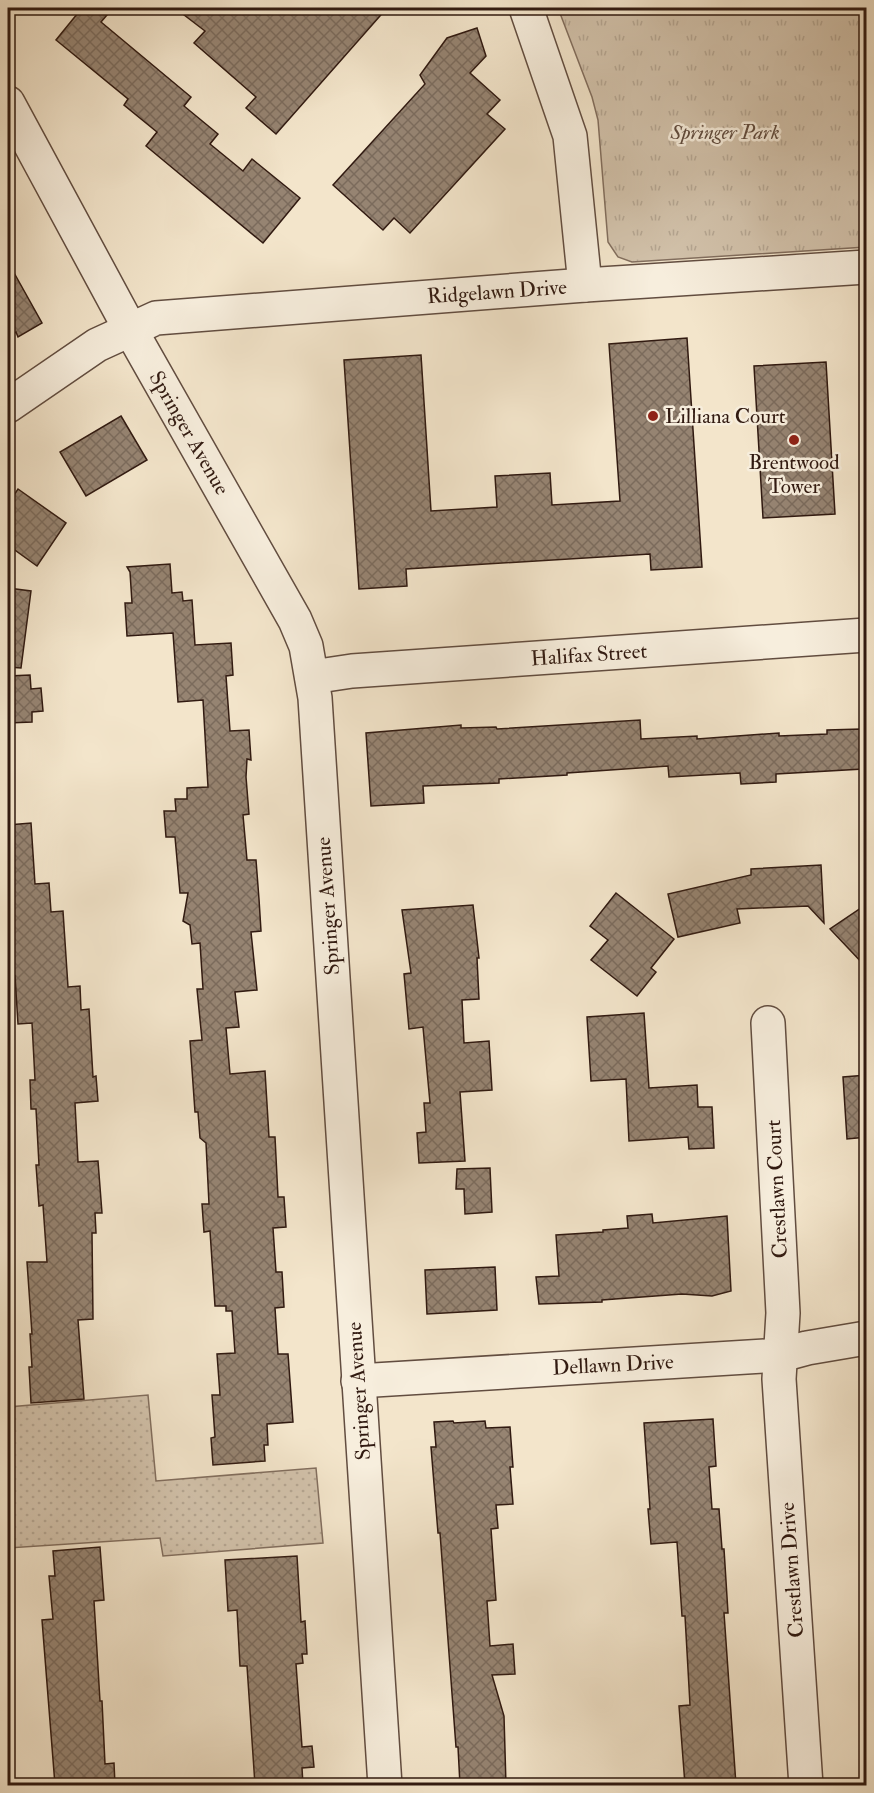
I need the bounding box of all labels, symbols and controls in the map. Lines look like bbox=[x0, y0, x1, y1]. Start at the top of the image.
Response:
park label: Springer Park bbox=[669, 119, 780, 146]
street label: Ridgelawn Drive bbox=[426, 274, 568, 310]
street label: Springer Avenue bbox=[143, 366, 235, 500]
place label: Lilliana Court bbox=[665, 403, 786, 430]
marker: Lilliana Court bbox=[646, 409, 660, 423]
marker: Brentwood Tower bbox=[787, 433, 801, 447]
place label: Brentwood Tower bbox=[748, 449, 840, 500]
street label: Halifax Street bbox=[530, 637, 648, 673]
street label: Springer Avenue bbox=[310, 836, 346, 976]
street label: Crestlawn Court bbox=[760, 1119, 794, 1259]
street label: Springer Avenue bbox=[341, 1321, 377, 1461]
street label: Dellawn Drive bbox=[552, 1348, 675, 1382]
street label: Crestlawn Drive bbox=[774, 1501, 810, 1639]

